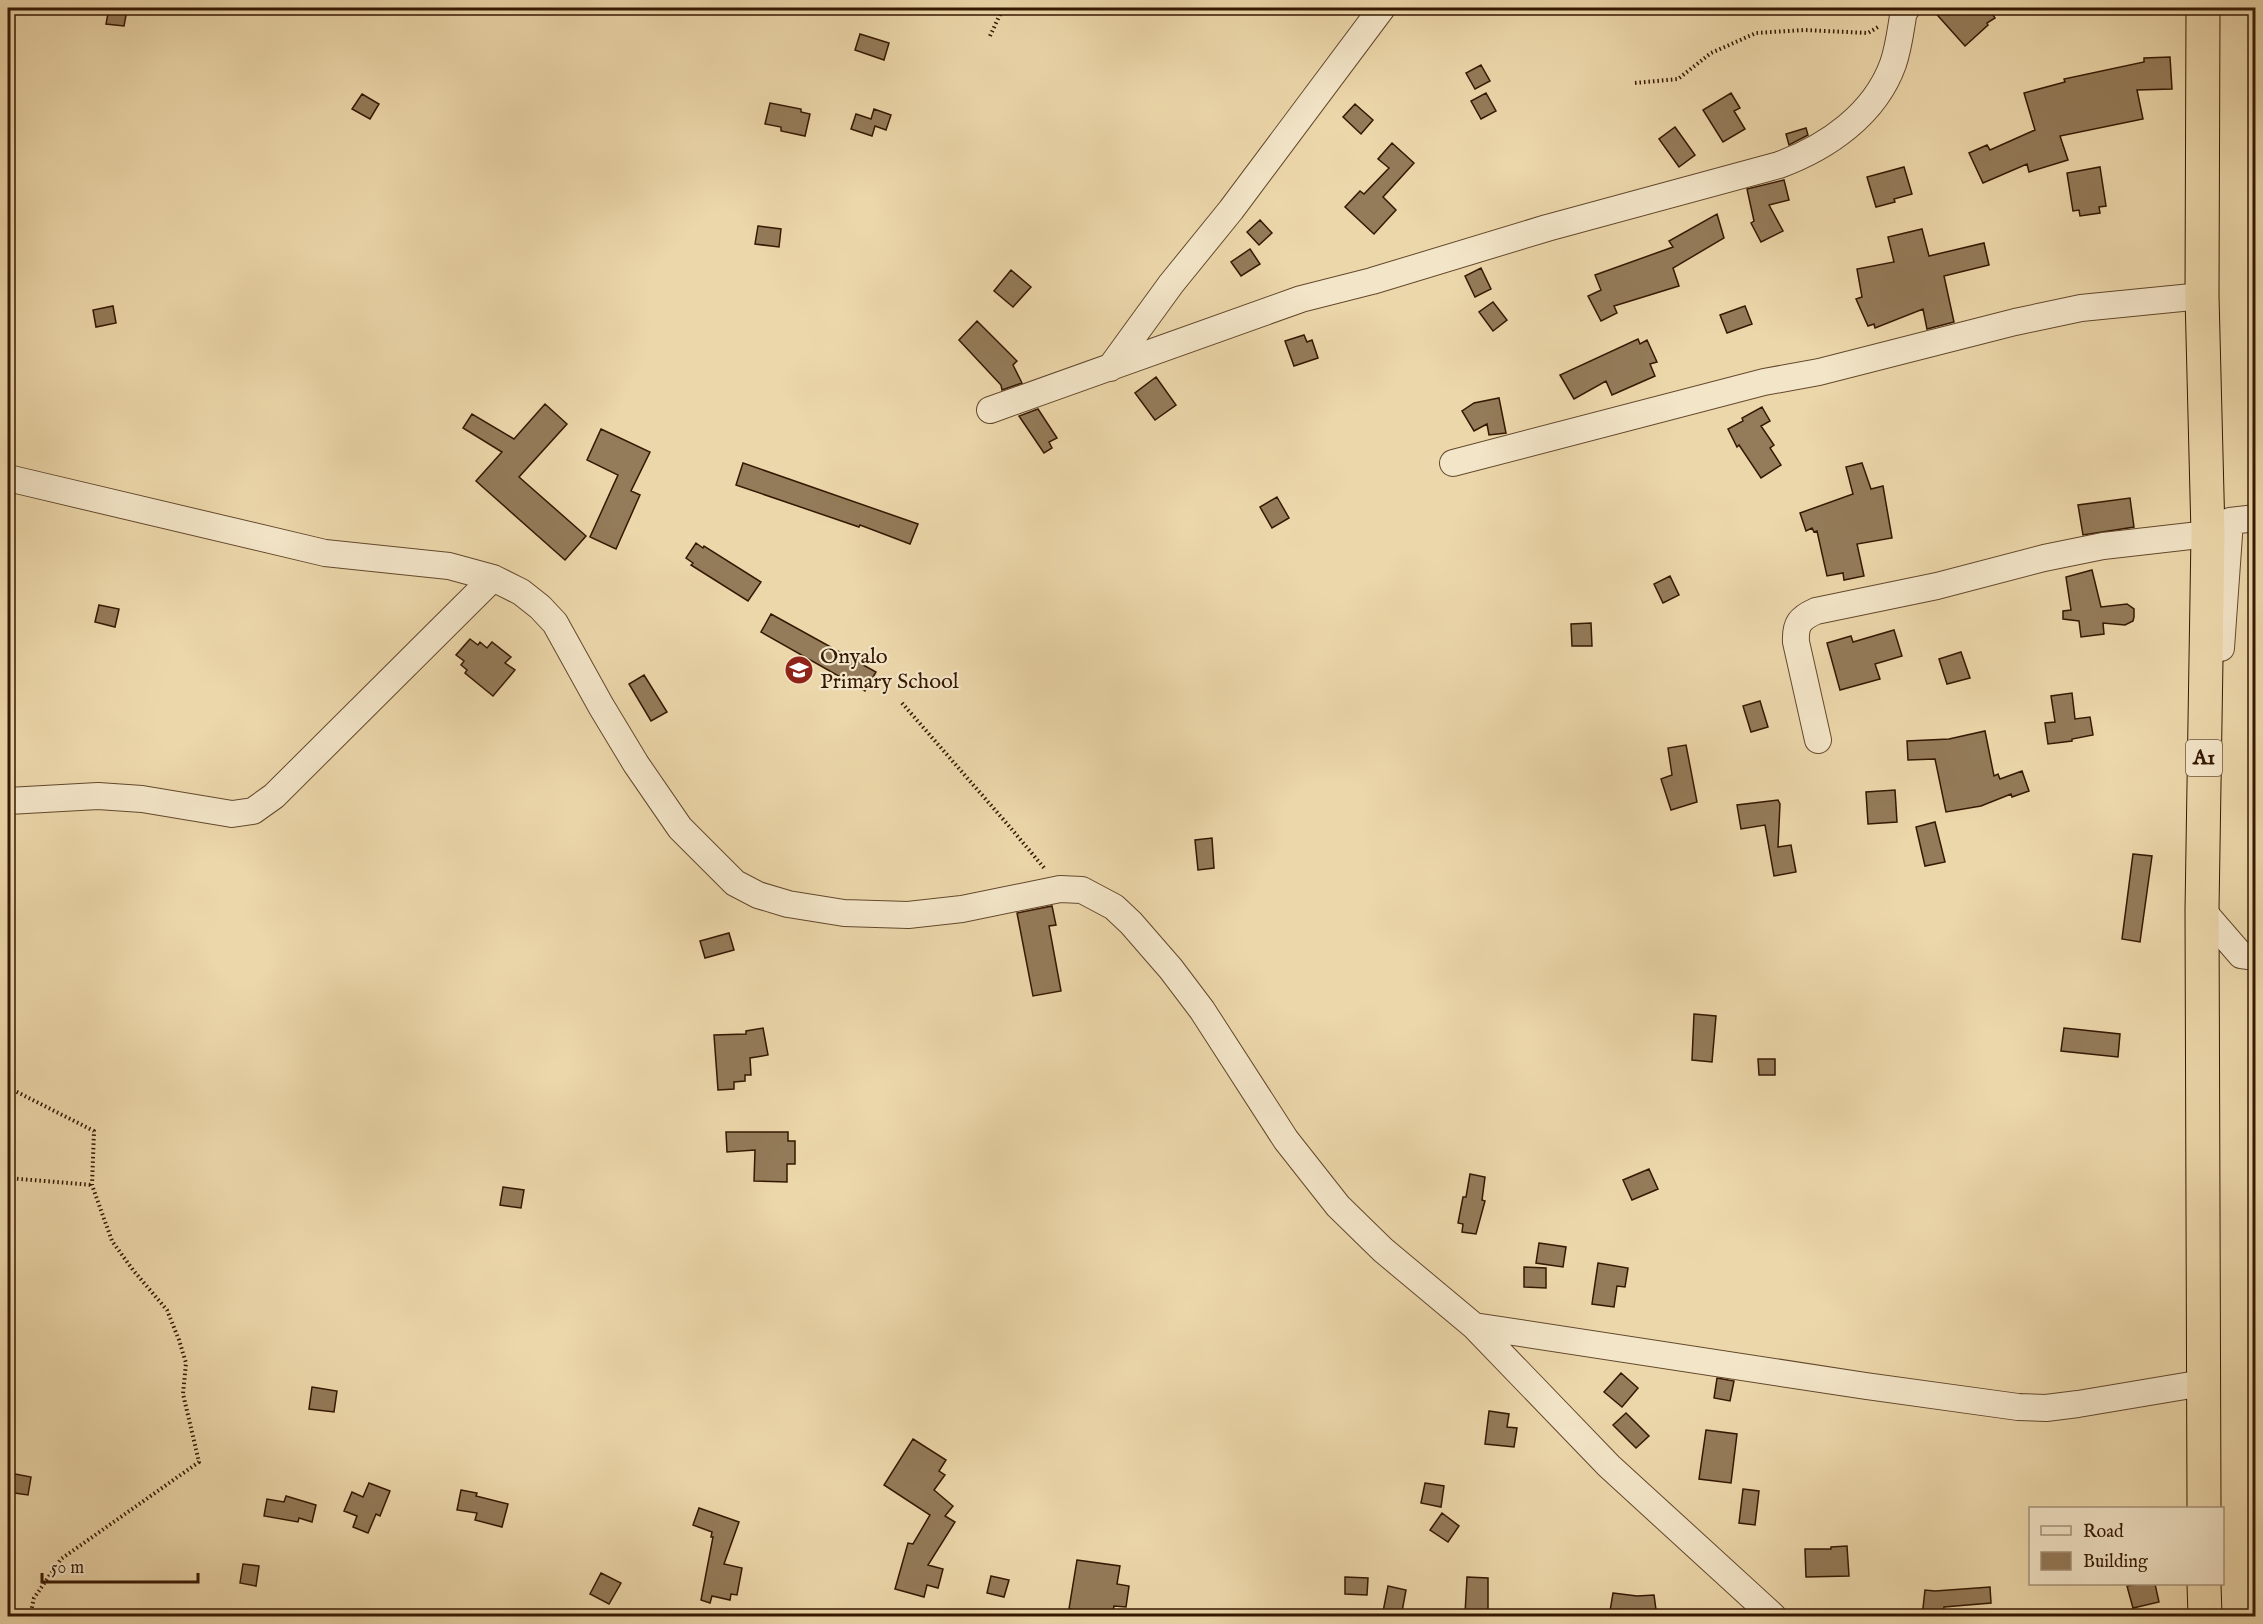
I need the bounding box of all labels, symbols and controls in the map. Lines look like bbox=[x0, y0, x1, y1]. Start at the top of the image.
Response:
place label: Onyalo Primary School bbox=[820, 643, 959, 696]
school or university icon: Onyalo Primary School bbox=[783, 654, 815, 686]
road number: A1 bbox=[2186, 740, 2222, 776]
legend bbox=[2029, 1507, 2224, 1585]
text: Road bbox=[2083, 1521, 2124, 1544]
scale bar bbox=[42, 1546, 198, 1584]
text: Building bbox=[2083, 1551, 2148, 1574]
text: 50 m bbox=[51, 1557, 84, 1580]

